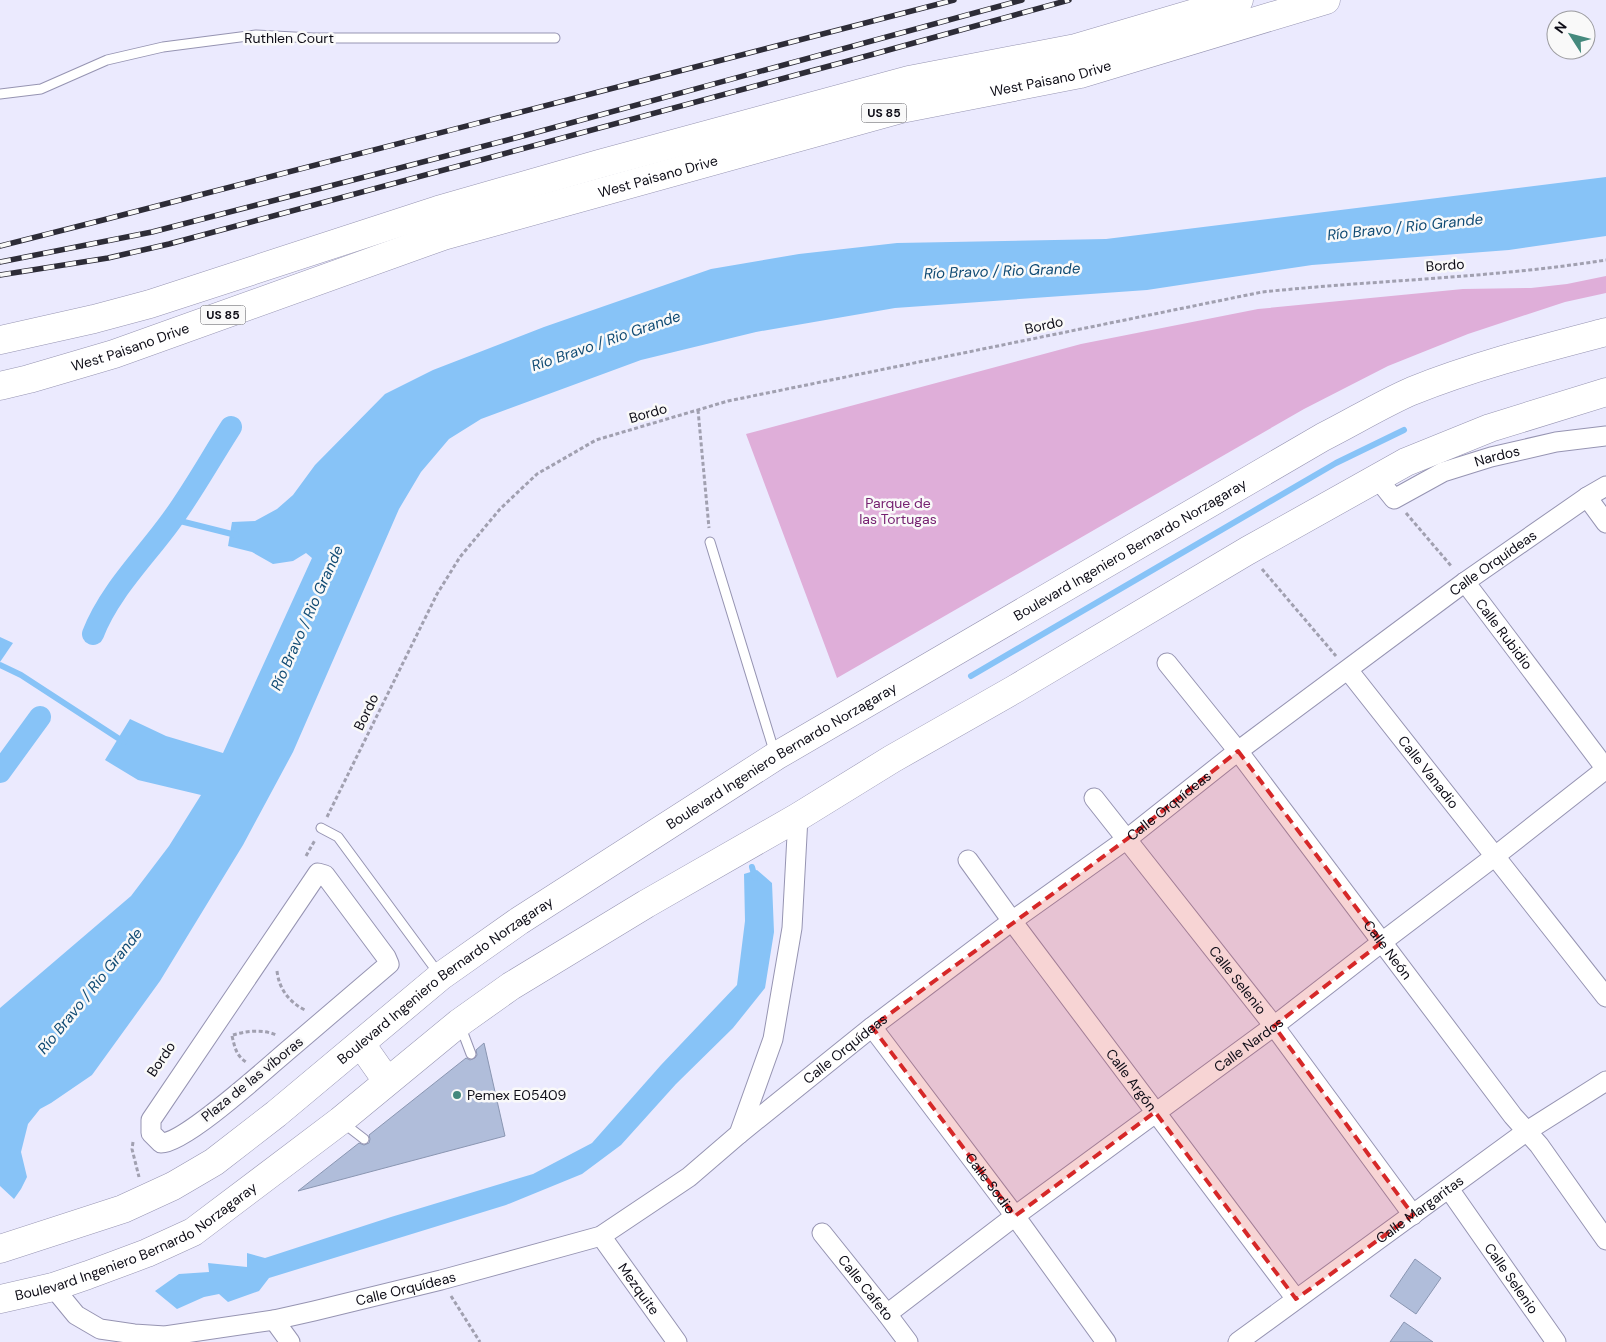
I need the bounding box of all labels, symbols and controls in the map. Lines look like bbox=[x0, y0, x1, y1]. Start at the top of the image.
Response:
north arrow bbox=[1546, 10, 1596, 60]
text: N bbox=[1550, 18, 1571, 37]
street label: Ruthlen Court bbox=[244, 29, 334, 47]
street label: West Paisano Drive bbox=[989, 56, 1113, 100]
road number: US 85 bbox=[862, 104, 906, 122]
street label: West Paisano Drive bbox=[596, 151, 720, 202]
water label: Río Bravo / Rio Grande bbox=[1326, 209, 1484, 245]
street label: Bordo bbox=[1425, 255, 1465, 275]
water label: Río Bravo / Rio Grande bbox=[923, 258, 1081, 284]
road number: US 85 bbox=[200, 306, 246, 324]
water label: Río Bravo / Rio Grande bbox=[529, 306, 684, 376]
street label: Bordo bbox=[1023, 312, 1065, 338]
street label: West Paisano Drive bbox=[69, 319, 192, 375]
street label: Bordo bbox=[627, 399, 669, 427]
street label: Nardos bbox=[1472, 442, 1522, 471]
street label: Boulevard Ingeniero Bernardo Norzagaray bbox=[1010, 474, 1250, 625]
park label: Parque de las Tortugas bbox=[859, 494, 937, 528]
street label: Calle Orquídeas bbox=[1446, 526, 1540, 600]
water label: Río Bravo / Rio Grande bbox=[266, 542, 348, 694]
street label: Calle Rubidio bbox=[1471, 595, 1537, 673]
street label: Boulevard Ingeniero Bernardo Norzagaray bbox=[663, 678, 900, 833]
street label: Bordo bbox=[349, 691, 383, 733]
street label: Calle Vanadio bbox=[1394, 732, 1463, 812]
street label: Calle Orquídeas bbox=[1123, 767, 1215, 845]
street label: Boulevard Ingeniero Bernardo Norzagaray bbox=[333, 892, 557, 1068]
street label: Calle Neón bbox=[1360, 917, 1416, 983]
water label: Río Bravo / Rio Grande bbox=[33, 924, 147, 1058]
street label: Calle Selenio bbox=[1205, 942, 1270, 1018]
street label: Calle Orquídeas bbox=[799, 1010, 891, 1088]
street label: Calle Nardos bbox=[1210, 1013, 1287, 1076]
street label: Plaza de las víboras bbox=[197, 1032, 307, 1126]
street label: Bordo bbox=[143, 1038, 179, 1080]
street label: Calle Argón bbox=[1102, 1045, 1161, 1115]
place label: Pemex E05409 bbox=[467, 1086, 567, 1104]
marker: Pemex E05409 bbox=[451, 1089, 463, 1101]
street label: Calle Sodio bbox=[961, 1149, 1019, 1218]
street label: Calle Margaritas bbox=[1372, 1171, 1467, 1247]
street label: Boulevard Ingeniero Bernardo Norzagaray bbox=[13, 1178, 261, 1304]
street label: Calle Selenio bbox=[1480, 1239, 1542, 1317]
street label: Calle Cafeto bbox=[834, 1251, 898, 1324]
street label: Mezquite bbox=[614, 1259, 664, 1318]
street label: Calle Orquídeas bbox=[354, 1267, 458, 1310]

